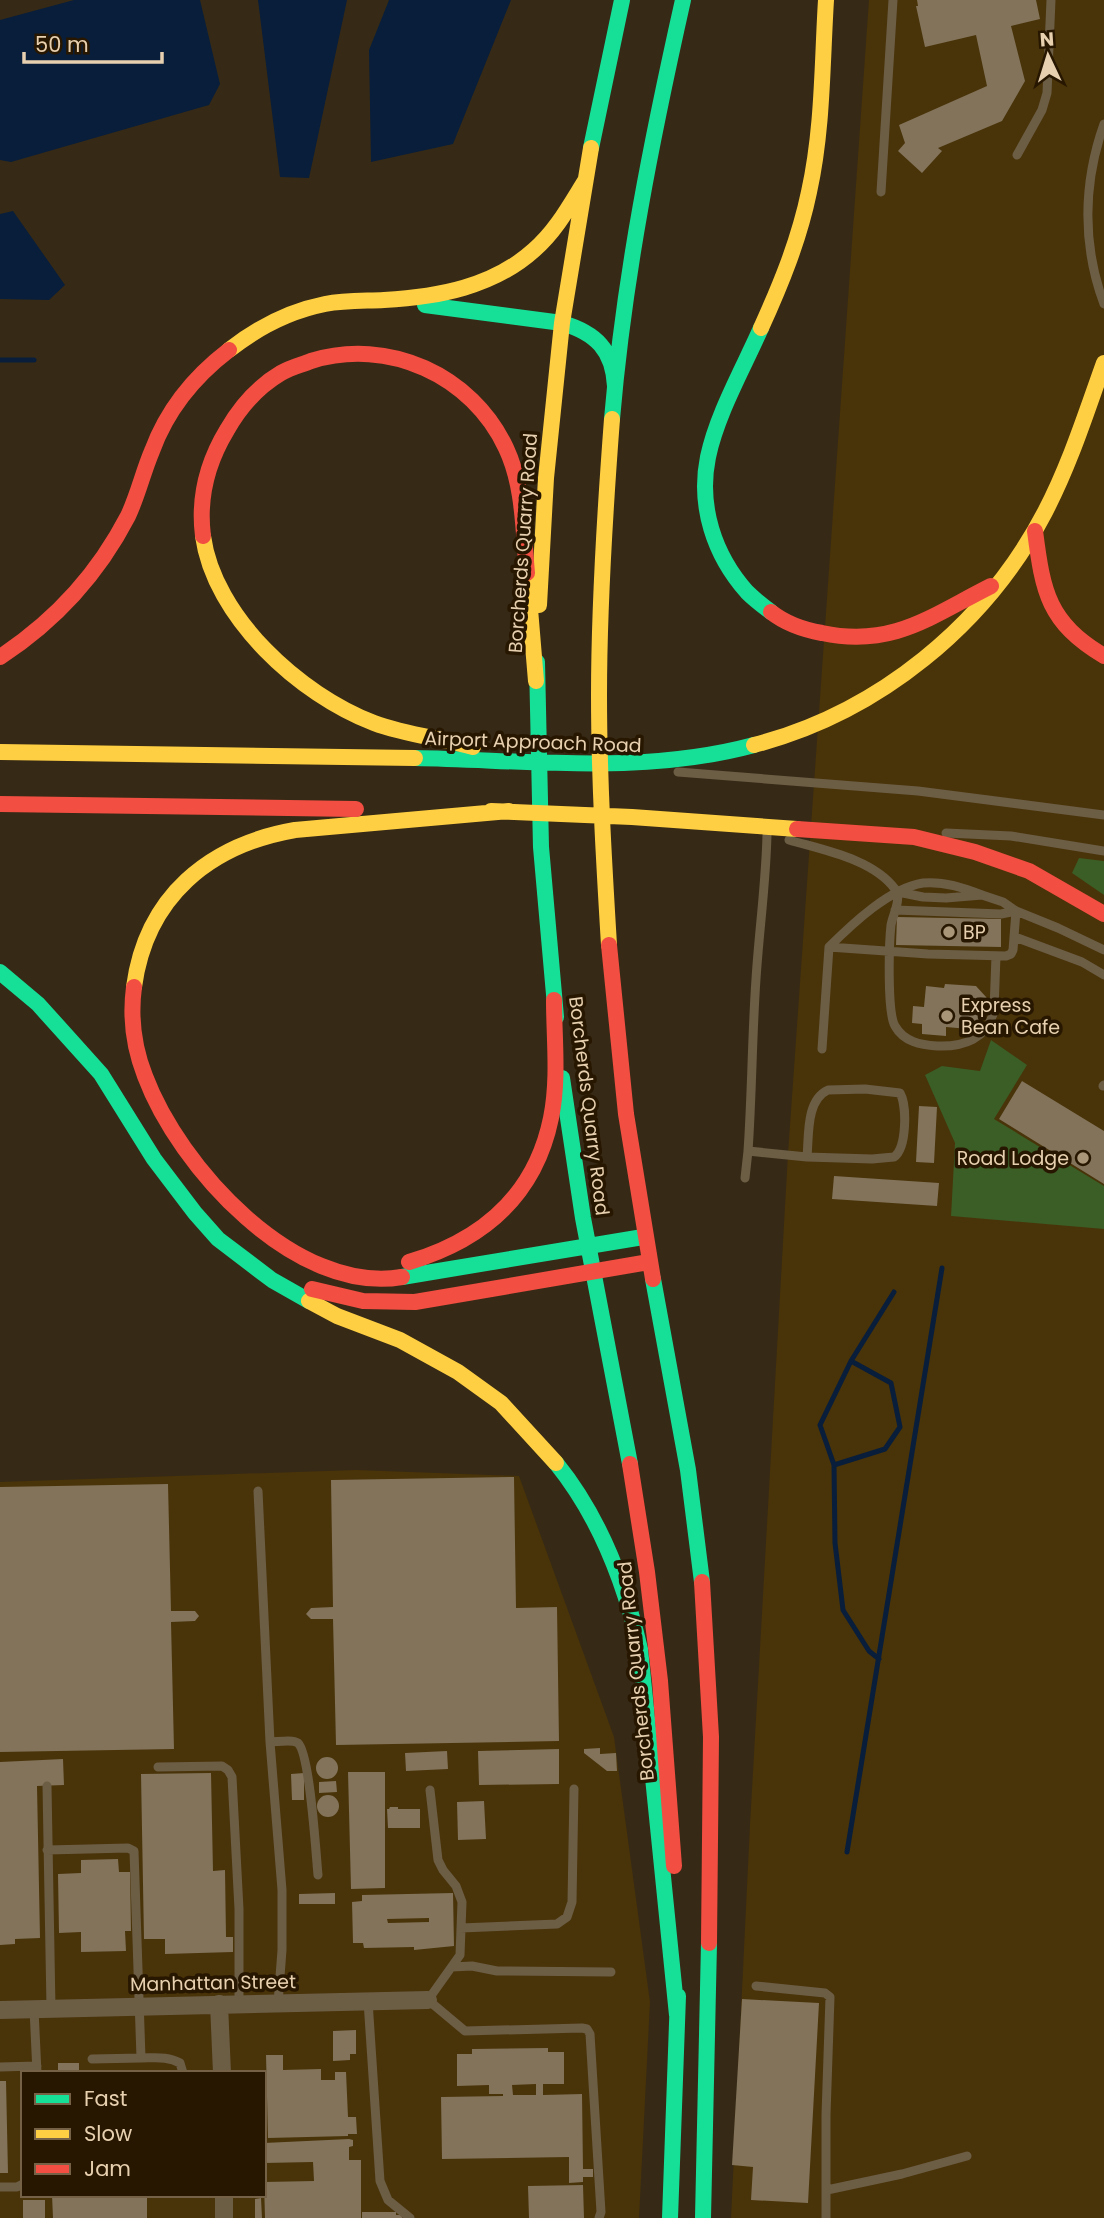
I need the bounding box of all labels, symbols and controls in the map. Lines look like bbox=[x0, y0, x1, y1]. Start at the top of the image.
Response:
scale bar bbox=[24, 21, 163, 65]
north arrow bbox=[1013, 21, 1083, 91]
text: N bbox=[1039, 26, 1055, 54]
text: 50 m bbox=[35, 30, 89, 59]
street label: Borcherds Quarry Road bbox=[502, 432, 544, 654]
street label: Airport Approach Road bbox=[424, 725, 642, 759]
place label: BP bbox=[963, 919, 986, 946]
marker: BP bbox=[941, 924, 957, 940]
place label: Express Bean Cafe bbox=[961, 992, 1060, 1041]
street label: Borcherds Quarry Road bbox=[562, 995, 616, 1217]
marker: Express Bean Cafe bbox=[939, 1008, 955, 1024]
place label: Road Lodge bbox=[957, 1145, 1069, 1172]
marker: Road Lodge bbox=[1075, 1150, 1091, 1166]
street label: Borcherds Quarry Road bbox=[611, 1560, 661, 1782]
street label: Manhattan Street bbox=[130, 1968, 296, 1998]
legend bbox=[21, 2071, 266, 2197]
text: Fast bbox=[84, 2084, 127, 2113]
text: Slow bbox=[84, 2119, 132, 2148]
text: Jam bbox=[84, 2154, 131, 2183]

